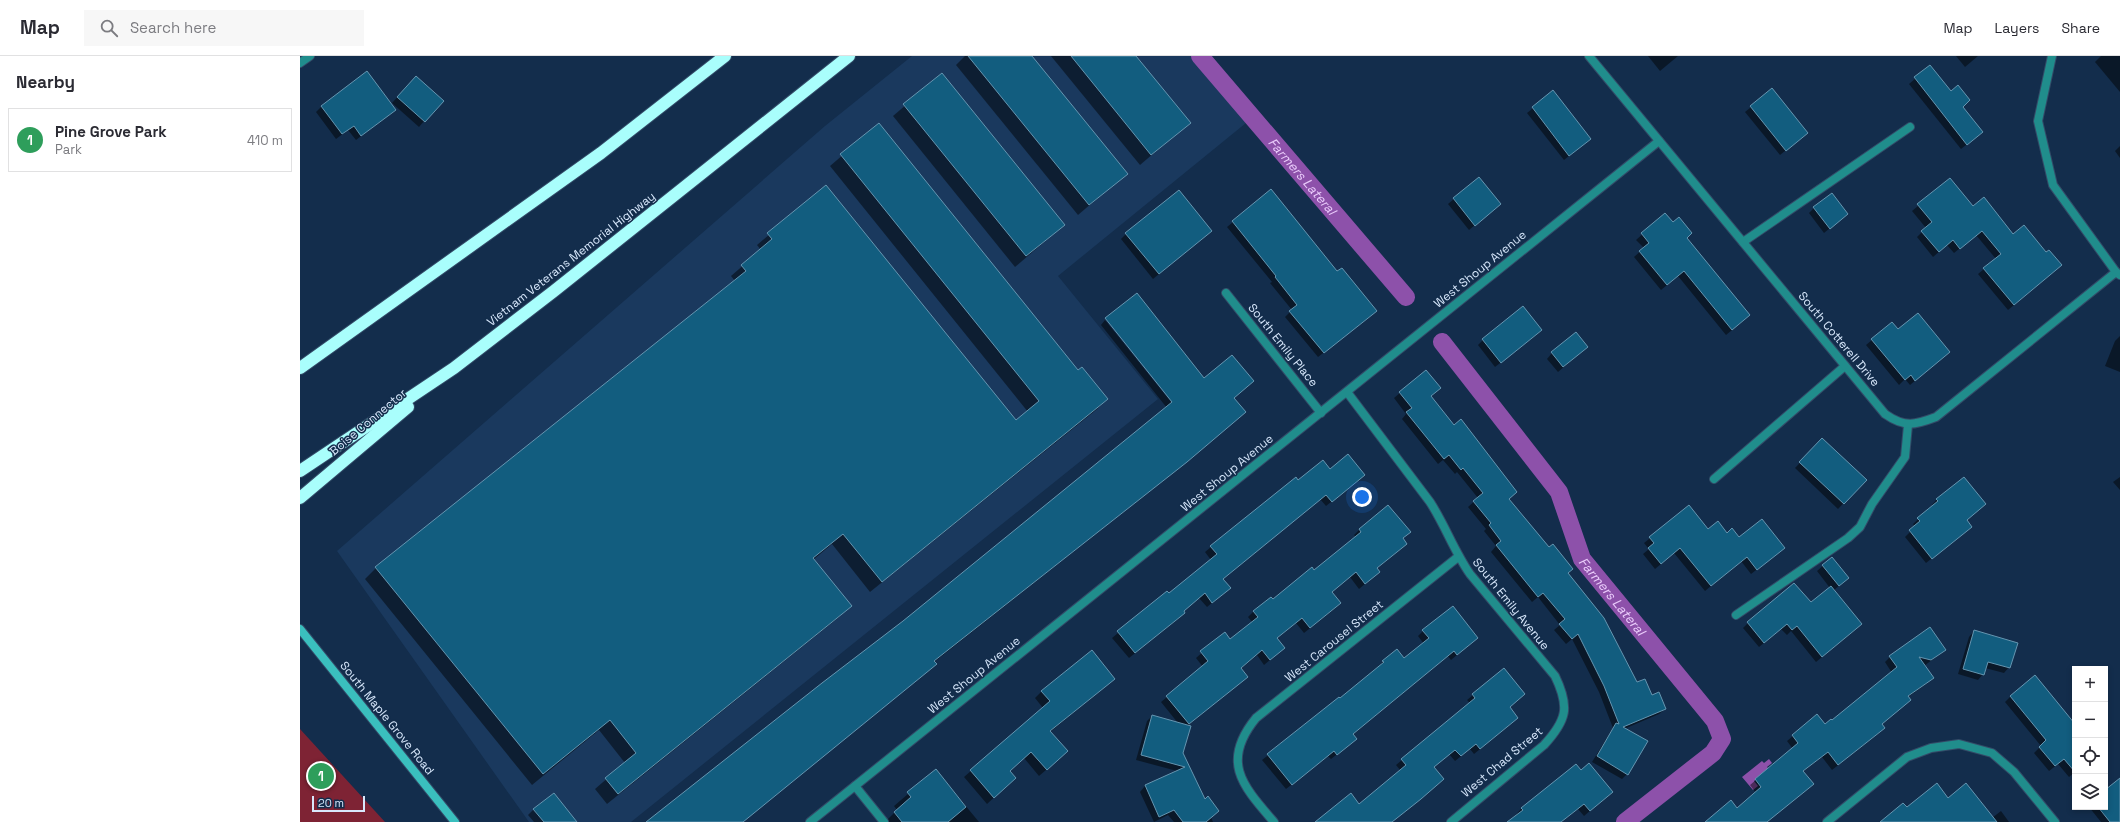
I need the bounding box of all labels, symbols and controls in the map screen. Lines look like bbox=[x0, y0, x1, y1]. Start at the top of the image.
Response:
search box bbox=[84, 10, 364, 46]
text: Map bbox=[20, 15, 60, 40]
icon: search bbox=[98, 17, 120, 39]
text: Search here bbox=[130, 18, 216, 37]
text: Map bbox=[1943, 19, 1973, 37]
text: Layers bbox=[1995, 19, 2039, 37]
text: Share bbox=[2061, 19, 2100, 37]
text: Nearby bbox=[16, 71, 75, 93]
text: Pine Grove Park bbox=[55, 122, 167, 141]
text: 1 bbox=[27, 132, 33, 149]
text: 410 m bbox=[247, 132, 283, 149]
water label: Farmers Lateral bbox=[1265, 134, 1341, 220]
text: Park bbox=[55, 141, 82, 158]
street label: Vietnam Veterans Memorial Highway bbox=[484, 188, 658, 330]
street label: West Shoup Avenue bbox=[1430, 227, 1530, 311]
street label: South Cotterell Drive bbox=[1795, 288, 1883, 390]
street label: South Emily Place bbox=[1244, 300, 1322, 390]
street label: Boise Connector bbox=[326, 385, 410, 459]
street label: West Shoup Avenue bbox=[1177, 431, 1277, 515]
your location bbox=[1352, 487, 1372, 507]
water label: Farmers Lateral bbox=[1575, 554, 1650, 640]
street label: South Emily Avenue bbox=[1469, 555, 1553, 653]
street label: West Carousel Street bbox=[1282, 596, 1386, 686]
street label: West Shoup Avenue bbox=[924, 633, 1024, 717]
street label: South Maple Grove Road bbox=[336, 658, 438, 778]
map controls bbox=[2072, 666, 2108, 810]
button: + bbox=[2072, 666, 2108, 702]
button: − bbox=[2072, 702, 2108, 738]
street label: West Chad Street bbox=[1458, 723, 1546, 801]
button: locate bbox=[2072, 738, 2108, 774]
pin: 1 bbox=[308, 761, 334, 791]
button: layers bbox=[2072, 774, 2108, 810]
scale bar bbox=[312, 794, 365, 813]
text: 20 m bbox=[318, 796, 344, 810]

